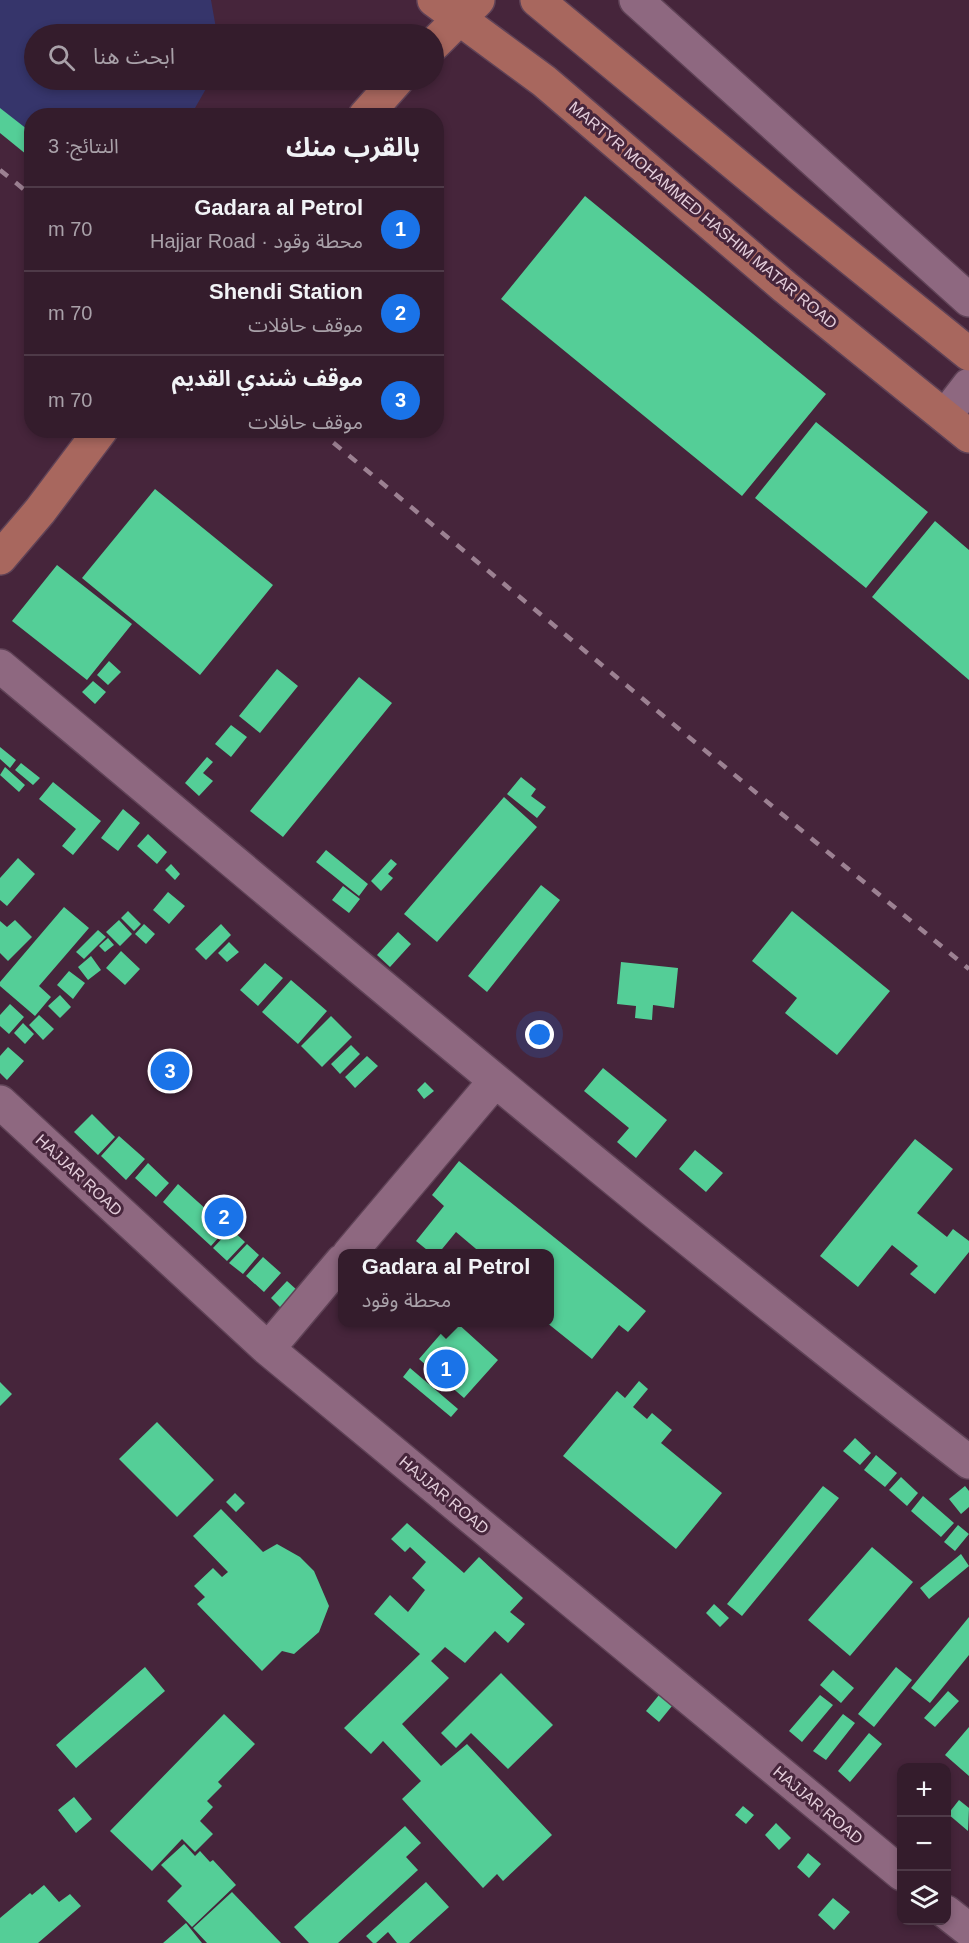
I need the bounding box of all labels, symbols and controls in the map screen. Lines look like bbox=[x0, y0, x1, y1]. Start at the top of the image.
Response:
search box bbox=[24, 24, 444, 90]
icon: search bbox=[45, 41, 78, 74]
text: ابحث هنا bbox=[93, 44, 175, 69]
street label: MARTYR MOHAMMED HASHIM MATAR ROAD bbox=[566, 98, 840, 332]
text: بالقرب منك bbox=[286, 132, 420, 162]
text: النتائج: 3 bbox=[48, 135, 119, 157]
text: Gadara al Petrol bbox=[194, 195, 363, 220]
text: 70 m bbox=[48, 218, 92, 240]
text: 1 bbox=[395, 218, 406, 240]
text: محطة وقود · Hajjar Road bbox=[150, 230, 363, 252]
text: Shendi Station bbox=[209, 279, 363, 304]
text: 70 m bbox=[48, 302, 92, 324]
text: 2 bbox=[395, 302, 406, 324]
text: موقف حافلات bbox=[248, 314, 363, 336]
text: موقف شندي القديم bbox=[172, 366, 363, 391]
text: 70 m bbox=[48, 389, 92, 411]
text: 3 bbox=[395, 389, 406, 411]
text: موقف حافلات bbox=[248, 411, 363, 433]
your location bbox=[525, 1020, 554, 1049]
pin: 3 bbox=[150, 1048, 190, 1094]
street label: HAJJAR ROAD bbox=[33, 1131, 125, 1219]
pin: 2 bbox=[204, 1194, 244, 1240]
popup bbox=[338, 1249, 554, 1327]
text: Gadara al Petrol bbox=[362, 1254, 530, 1279]
text: محطة وقود bbox=[362, 1289, 451, 1311]
pin: 1 bbox=[426, 1346, 466, 1392]
street label: HAJJAR ROAD bbox=[396, 1453, 492, 1537]
street label: HAJJAR ROAD bbox=[770, 1763, 866, 1847]
map controls bbox=[897, 1763, 951, 1925]
button: + bbox=[897, 1763, 951, 1817]
button: − bbox=[897, 1817, 951, 1871]
button: layers bbox=[897, 1871, 951, 1925]

